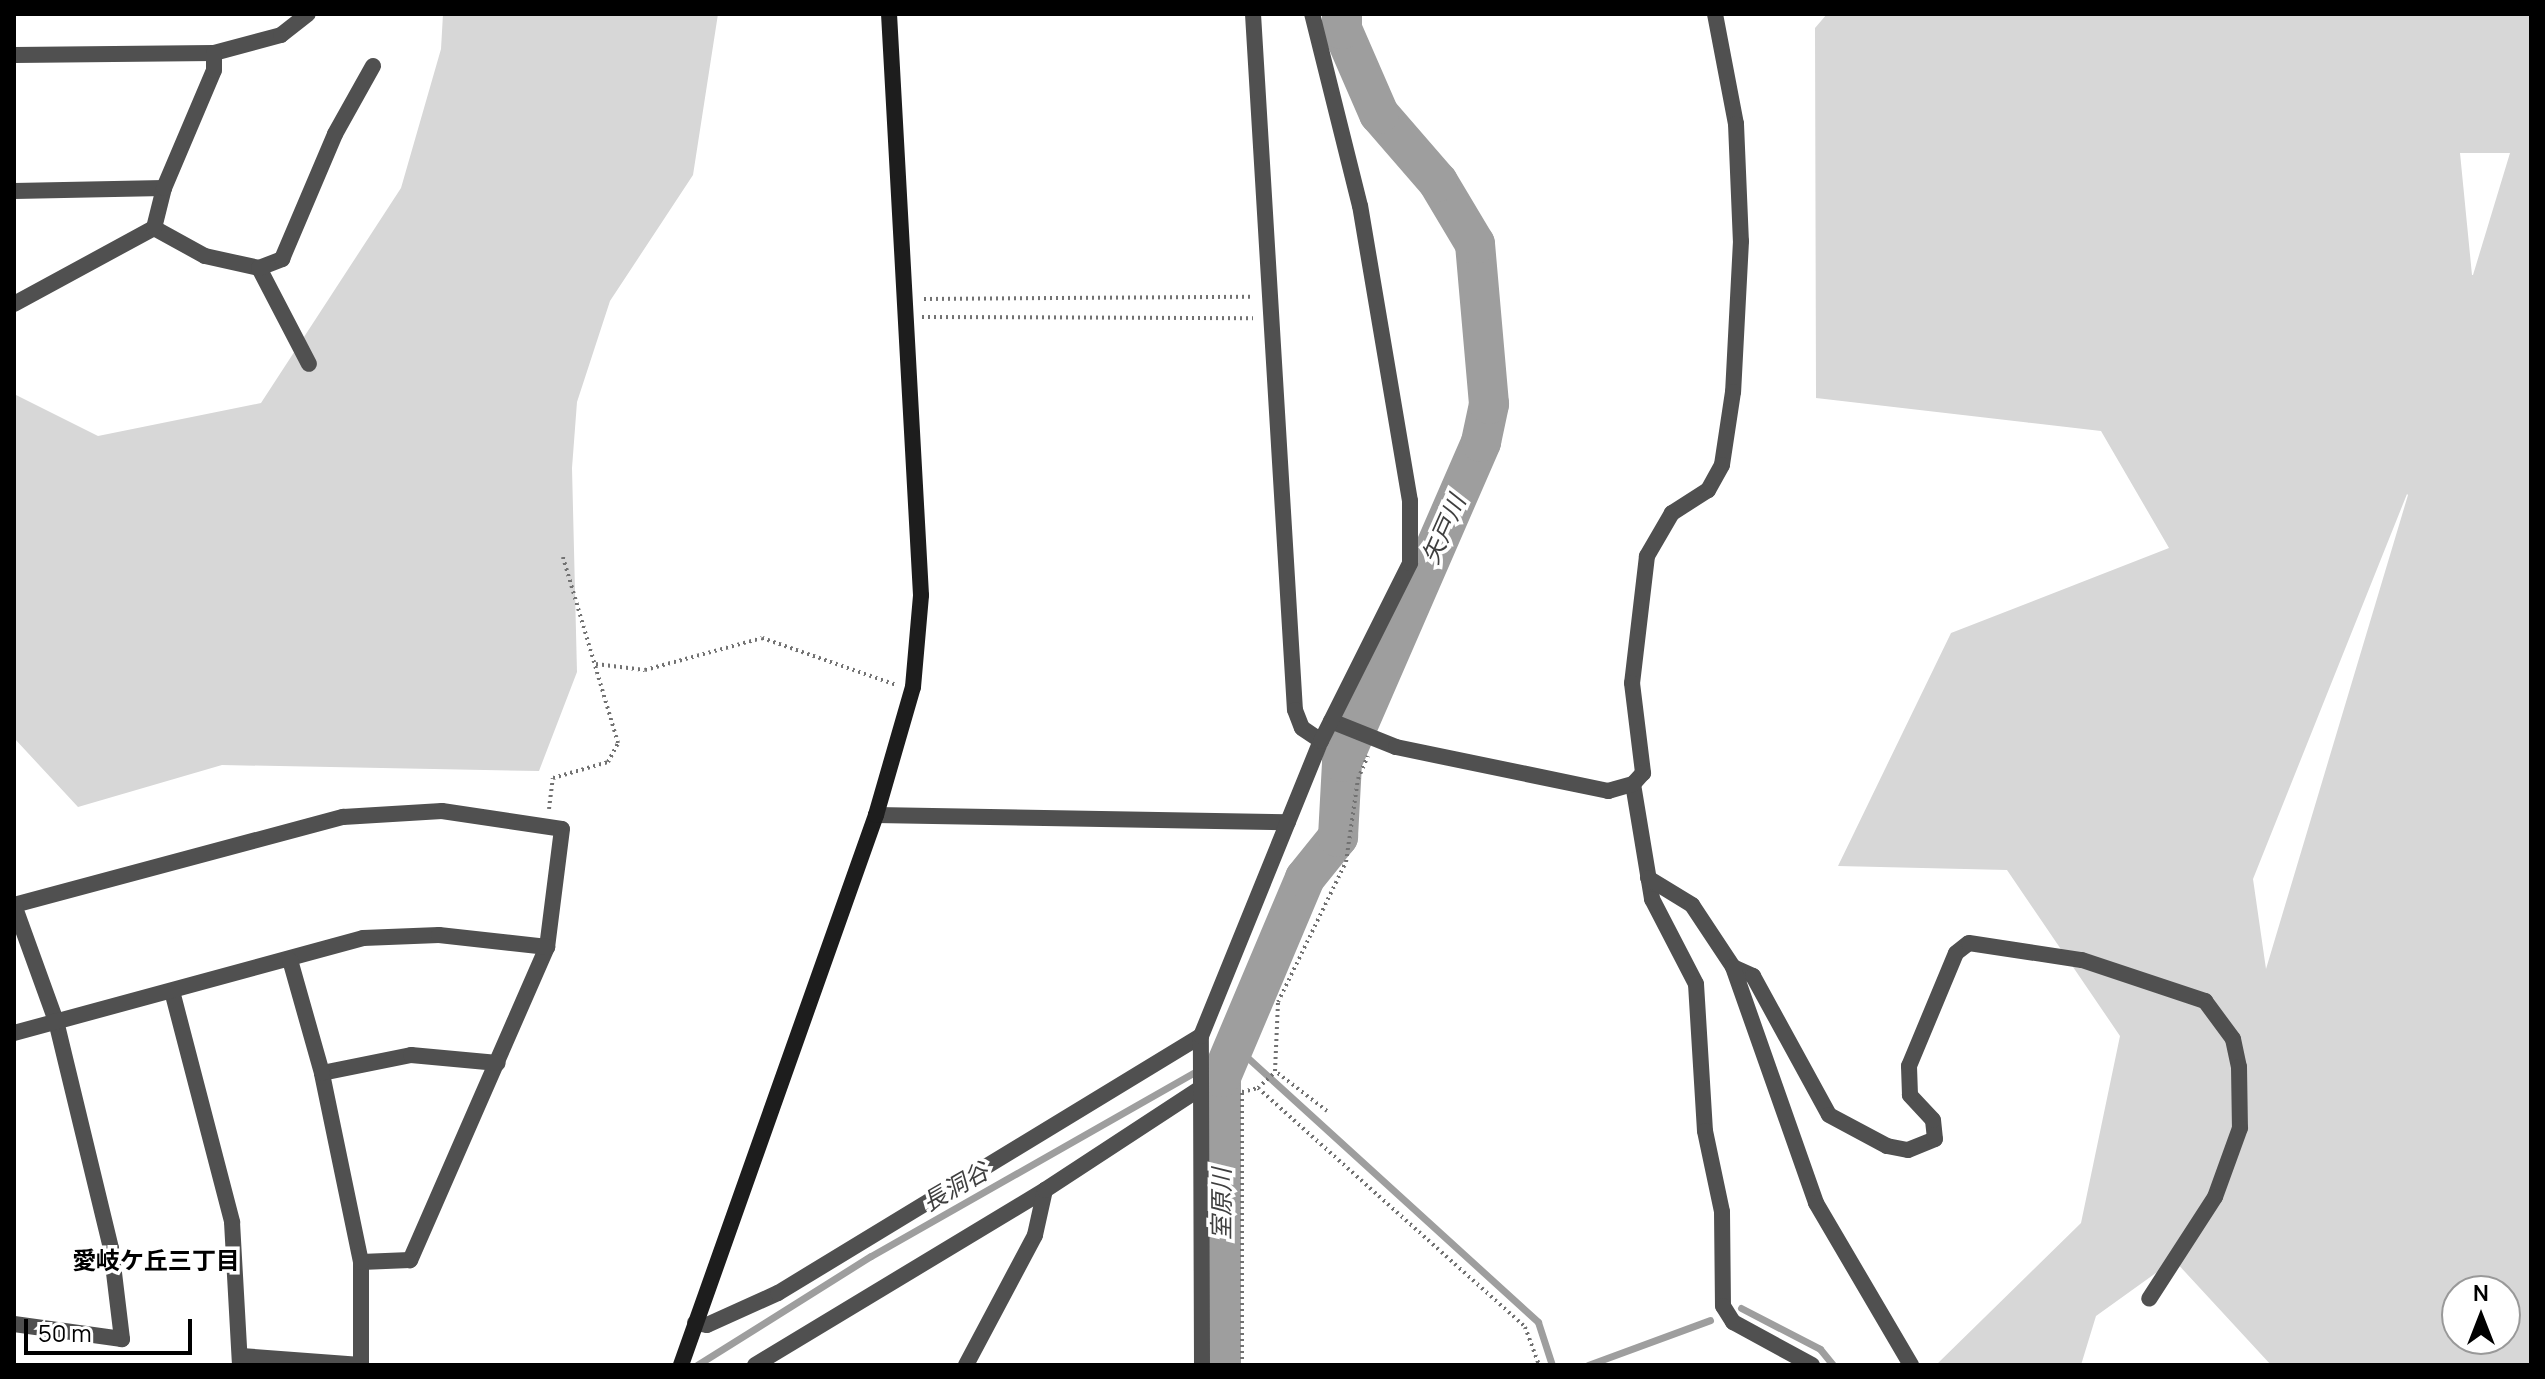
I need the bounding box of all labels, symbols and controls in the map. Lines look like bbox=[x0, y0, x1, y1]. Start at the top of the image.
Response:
water label: 矢戸川 bbox=[1415, 490, 1471, 568]
water label: 長洞谷 bbox=[917, 1156, 993, 1216]
water label: 室原川 bbox=[1207, 1168, 1235, 1240]
district label: 愛岐ケ丘三丁目 bbox=[72, 1246, 240, 1274]
north arrow bbox=[2441, 1275, 2521, 1355]
text: N bbox=[2473, 1278, 2489, 1308]
scale bar bbox=[28, 1303, 196, 1353]
text: 50 m bbox=[38, 1316, 92, 1349]

